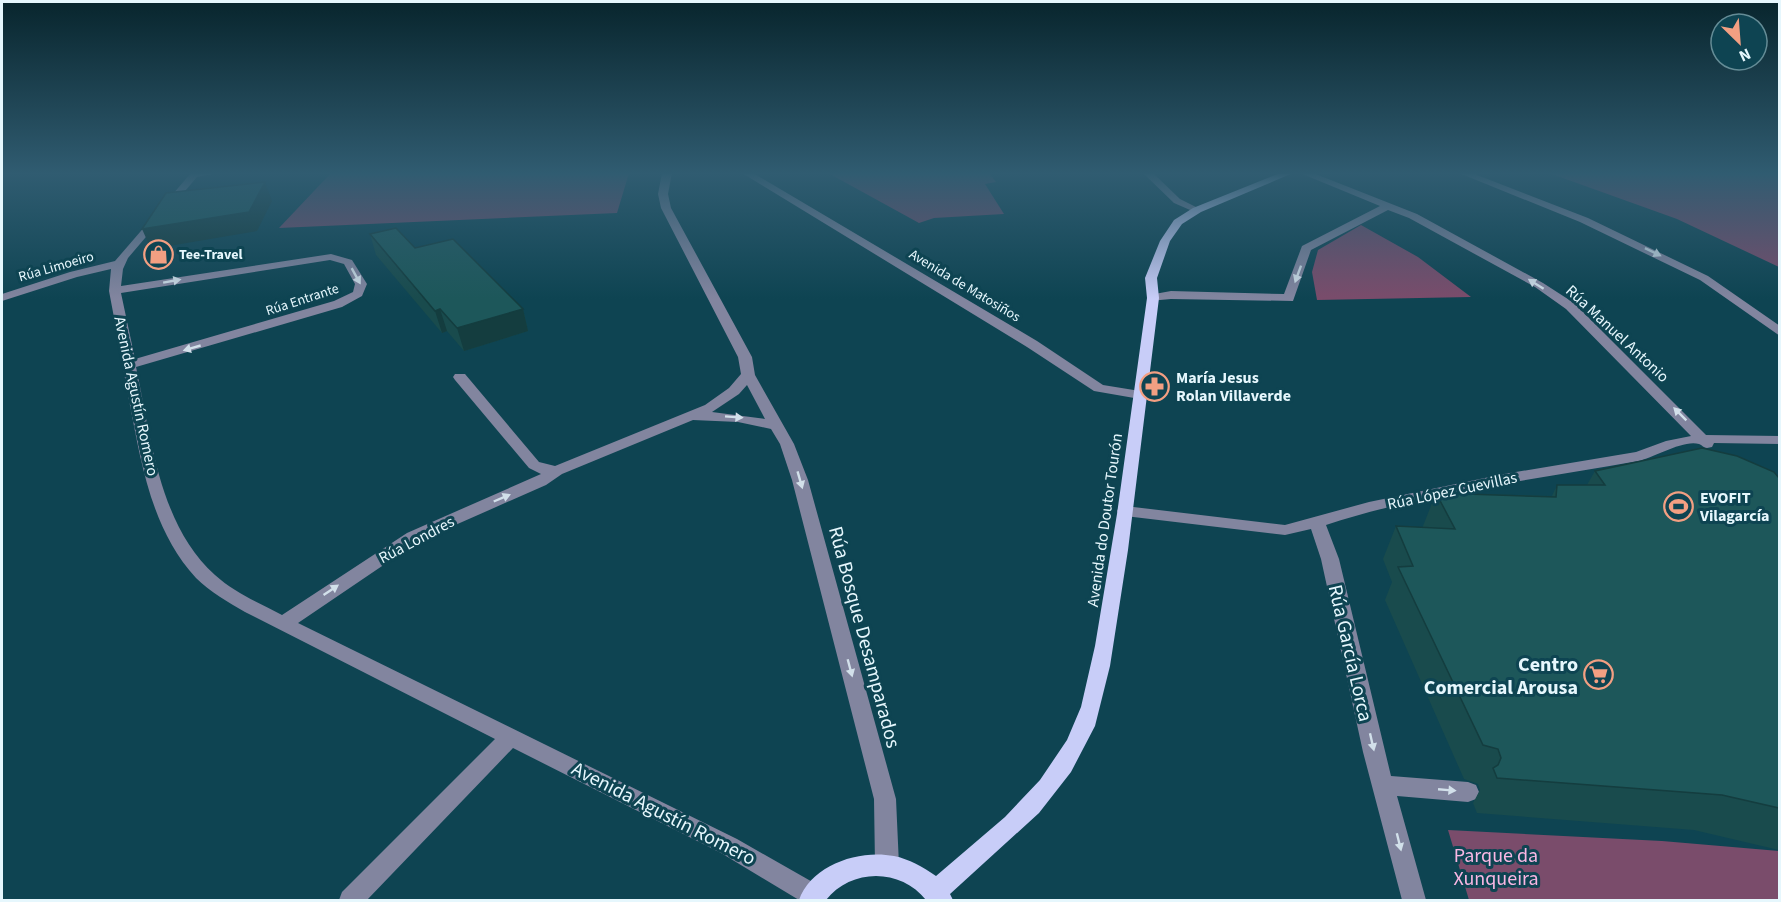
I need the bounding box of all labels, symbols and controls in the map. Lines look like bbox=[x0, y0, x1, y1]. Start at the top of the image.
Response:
north arrow bbox=[1709, 12, 1769, 72]
text: N bbox=[1735, 42, 1754, 67]
shop icon: Tee-Travel bbox=[142, 238, 174, 270]
place label: Tee-Travel bbox=[179, 245, 242, 265]
street label: Avenida de Matosiños bbox=[905, 245, 1024, 327]
street label: Rúa Limoeiro bbox=[16, 247, 96, 287]
one-way arrow bbox=[1644, 248, 1661, 257]
one-way arrow bbox=[1292, 265, 1302, 283]
one-way arrow bbox=[351, 268, 361, 285]
one-way arrow bbox=[163, 276, 182, 285]
one-way arrow bbox=[1528, 278, 1544, 289]
street label: Rúa Entrante bbox=[263, 279, 342, 321]
street label: Rúa Manuel Antonio bbox=[1561, 280, 1674, 388]
street label: Avenida Agustín Romero bbox=[108, 314, 164, 478]
one-way arrow bbox=[183, 344, 201, 353]
place label: María Jesus Rolan Villaverde bbox=[1176, 367, 1291, 407]
pharmacy icon: María Jesus Rolan Villaverde bbox=[1139, 370, 1171, 402]
one-way arrow bbox=[1673, 408, 1687, 422]
one-way arrow bbox=[725, 412, 744, 421]
street label: Avenida do Doutor Tourón bbox=[1082, 432, 1128, 608]
street label: Rúa López Cuevillas bbox=[1385, 466, 1519, 515]
one-way arrow bbox=[796, 471, 805, 489]
place label: EVOFIT Vilagarcía bbox=[1699, 487, 1770, 527]
sports icon: EVOFIT Vilagarcía bbox=[1663, 490, 1695, 522]
one-way arrow bbox=[493, 493, 511, 502]
street label: Rúa Londres bbox=[375, 511, 459, 569]
street label: Rúa Bosque Desamparados bbox=[821, 523, 907, 751]
street label: Rúa García Lorca bbox=[1321, 582, 1379, 724]
one-way arrow bbox=[323, 584, 339, 596]
place label: Centro Comercial Arousa bbox=[1424, 651, 1578, 702]
one-way arrow bbox=[846, 659, 856, 677]
supermarket icon: Centro Comercial Arousa bbox=[1583, 659, 1615, 691]
one-way arrow bbox=[1368, 732, 1377, 751]
street label: Avenida Agustín Romero bbox=[567, 755, 761, 873]
one-way arrow bbox=[1438, 785, 1457, 795]
one-way arrow bbox=[1394, 833, 1404, 851]
park label: Parque da Xunqueira bbox=[1453, 842, 1539, 893]

